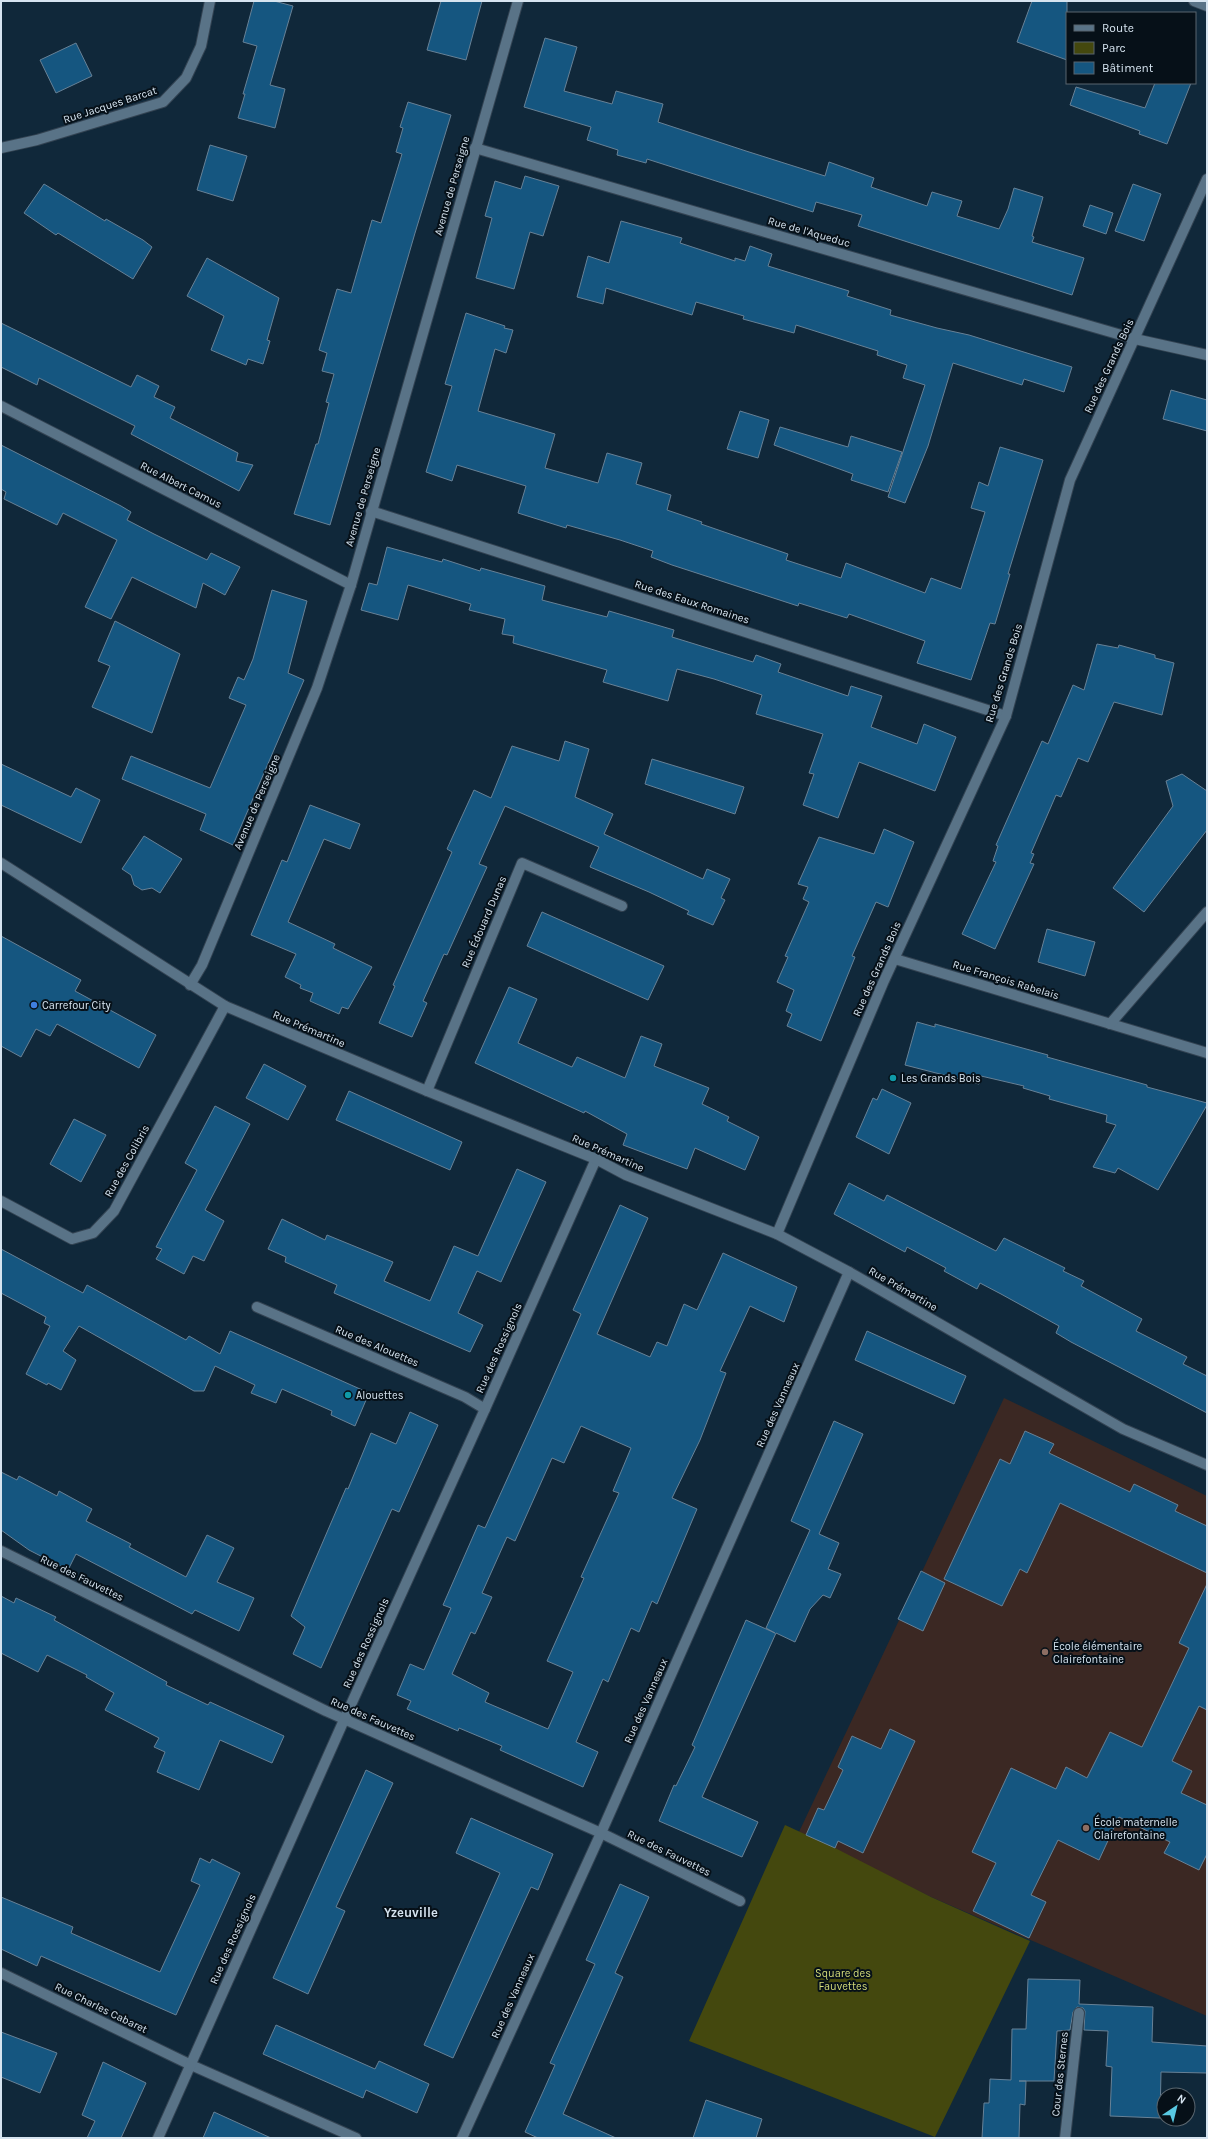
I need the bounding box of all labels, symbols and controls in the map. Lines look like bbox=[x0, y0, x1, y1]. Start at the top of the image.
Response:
legend bbox=[1066, 12, 1196, 84]
text: Route bbox=[1102, 21, 1134, 35]
text: Parc bbox=[1102, 41, 1126, 55]
text: Bâtiment bbox=[1102, 61, 1154, 75]
street label: Rue Jacques Barcat bbox=[62, 84, 158, 126]
street label: Avenue de Perseigne bbox=[432, 135, 472, 237]
street label: Rue de l'Aqueduc bbox=[766, 214, 852, 250]
street label: Rue des Grands Bois bbox=[1081, 316, 1137, 415]
street label: Avenue de Perseigne bbox=[343, 446, 383, 548]
street label: Rue Albert Camus bbox=[138, 459, 224, 511]
street label: Rue des Eaux Romaines bbox=[633, 577, 751, 627]
street label: Rue des Grands Bois bbox=[983, 622, 1025, 724]
street label: Avenue de Perseigne bbox=[231, 752, 283, 852]
street label: Rue Édouard Dunas bbox=[457, 873, 509, 970]
street label: Rue des Grands Bois bbox=[850, 919, 904, 1019]
street label: Rue François Rabelais bbox=[951, 958, 1061, 1002]
place label: Carrefour City bbox=[42, 999, 111, 1012]
marker: Carrefour City bbox=[29, 1000, 39, 1010]
street label: Rue Prémartine bbox=[271, 1008, 347, 1050]
place label: Les Grands Bois bbox=[901, 1072, 981, 1085]
marker: Les Grands Bois bbox=[888, 1073, 898, 1083]
street label: Rue des Colibris bbox=[102, 1122, 152, 1200]
street label: Rue Prémartine bbox=[570, 1131, 646, 1175]
street label: Rue Prémartine bbox=[866, 1264, 940, 1314]
street label: Rue des Rossignols bbox=[473, 1301, 525, 1395]
street label: Rue des Alouettes bbox=[333, 1323, 421, 1370]
street label: Rue des Vanneaux bbox=[753, 1360, 803, 1449]
place label: Alouettes bbox=[356, 1389, 404, 1402]
marker: Alouettes bbox=[343, 1390, 353, 1400]
street label: Rue des Fauvettes bbox=[38, 1552, 126, 1604]
street label: Rue des Rossignols bbox=[340, 1596, 392, 1690]
place label: École élémentaire Clairefontaine bbox=[1053, 1638, 1143, 1666]
marker: École élémentaire Clairefontaine bbox=[1040, 1647, 1050, 1657]
street label: Rue des Vanneaux bbox=[621, 1656, 671, 1745]
street label: Rue des Fauvettes bbox=[329, 1694, 418, 1744]
place label: École maternelle Clairefontaine bbox=[1094, 1814, 1178, 1842]
marker: École maternelle Clairefontaine bbox=[1081, 1823, 1091, 1833]
street label: Rue des Fauvettes bbox=[625, 1827, 713, 1879]
street label: Rue des Rossignols bbox=[207, 1892, 259, 1986]
district label: Yzeuville bbox=[384, 1905, 438, 1920]
street label: Rue des Vanneaux bbox=[488, 1951, 538, 2040]
park label: Square des Fauvettes bbox=[815, 1967, 871, 1993]
street label: Rue Charles Cabaret bbox=[53, 1980, 149, 2036]
street label: Cour des Sternes bbox=[1049, 2031, 1071, 2117]
north arrow bbox=[1156, 2087, 1196, 2127]
text: N bbox=[1174, 2092, 1188, 2107]

